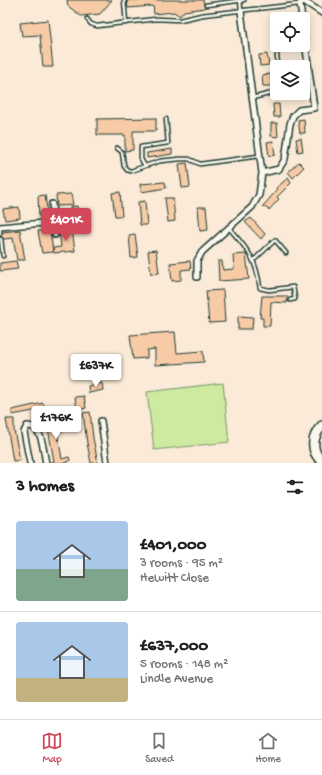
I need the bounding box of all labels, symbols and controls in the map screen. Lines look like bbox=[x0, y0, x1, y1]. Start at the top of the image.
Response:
map controls bbox=[270, 12, 310, 100]
button: locate bbox=[270, 12, 310, 52]
button: layers bbox=[270, 60, 310, 100]
pin: £401K bbox=[38, 208, 94, 242]
text: £401K bbox=[50, 213, 82, 228]
pin: £637K bbox=[68, 354, 124, 388]
text: £637K bbox=[79, 359, 113, 374]
pin: £176K bbox=[28, 406, 84, 440]
text: £176K bbox=[40, 411, 72, 426]
icon: filters bbox=[284, 476, 306, 498]
text: 3 homes bbox=[16, 477, 74, 497]
text: £401,000 bbox=[140, 536, 206, 556]
icon: home bbox=[48, 537, 96, 585]
text: 3 rooms · 95 m² bbox=[140, 556, 223, 571]
text: Hewitt Close bbox=[140, 571, 209, 586]
text: £637,000 bbox=[140, 637, 208, 657]
icon: home bbox=[48, 638, 96, 686]
text: 5 rooms · 148 m² bbox=[140, 657, 228, 672]
text: Lindle Avenue bbox=[140, 672, 213, 687]
tab: Map bbox=[41, 730, 63, 766]
tab: Saved bbox=[145, 730, 173, 766]
tab: Home bbox=[255, 730, 281, 766]

